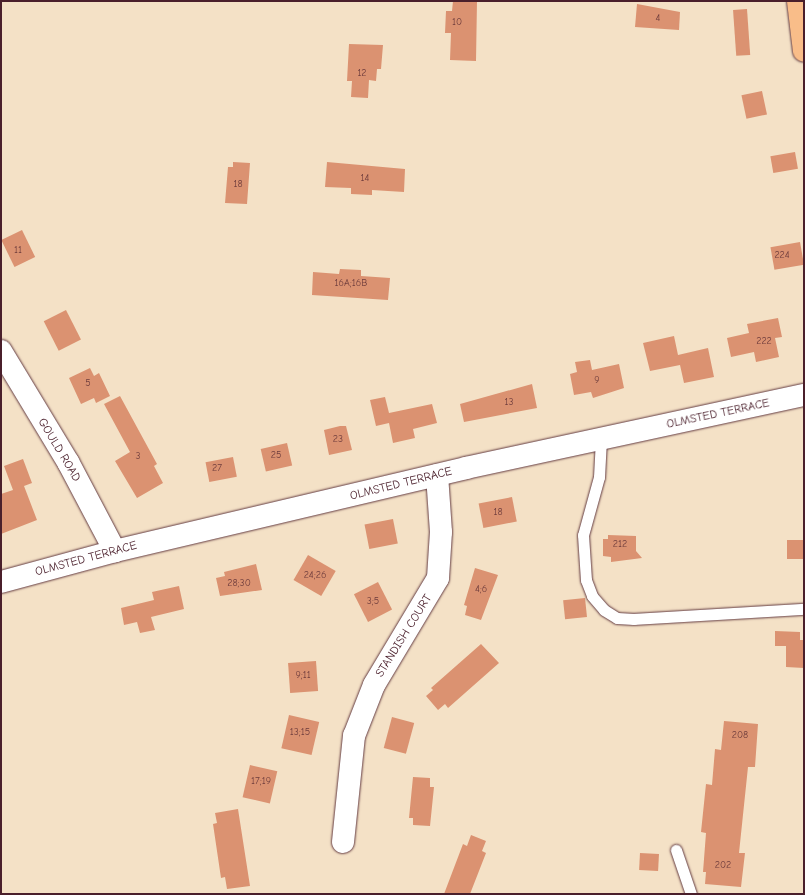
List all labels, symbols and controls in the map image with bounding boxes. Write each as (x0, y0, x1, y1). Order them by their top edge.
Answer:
house number: 4 (656, 13, 660, 25)
house number: 10 (452, 17, 462, 29)
house number: 12 (357, 68, 367, 80)
house number: 14 (361, 173, 369, 185)
house number: 18 (233, 179, 243, 191)
house number: 11 (14, 245, 22, 257)
house number: 224 (774, 250, 790, 262)
house number: 16A;16B (335, 278, 367, 290)
house number: 222 (756, 336, 772, 348)
house number: 9 (594, 375, 600, 387)
house number: 5 (85, 378, 91, 390)
street label: OLMSTED TERRACE (665, 396, 771, 432)
house number: 13 (504, 397, 514, 409)
street label: GOULD ROAD (34, 416, 84, 484)
house number: 23 (333, 434, 343, 446)
house number: 25 (271, 450, 281, 462)
house number: 3 (135, 451, 141, 463)
house number: 27 (212, 463, 222, 475)
street label: OLMSTED TERRACE (348, 464, 454, 504)
house number: 18 (493, 507, 503, 519)
street label: OLMSTED TERRACE (34, 538, 138, 580)
house number: 212 (613, 539, 627, 551)
house number: 24;26 (304, 570, 326, 582)
house number: 28;30 (227, 578, 251, 590)
house number: 4;6 (475, 584, 487, 596)
street label: STANDISH COURT (373, 592, 435, 680)
house number: 3;5 (367, 596, 379, 608)
house number: 9;11 (295, 670, 311, 682)
house number: 13;15 (290, 727, 310, 739)
house number: 208 (732, 730, 748, 742)
house number: 17;19 (251, 776, 271, 788)
house number: 202 (715, 860, 731, 872)

